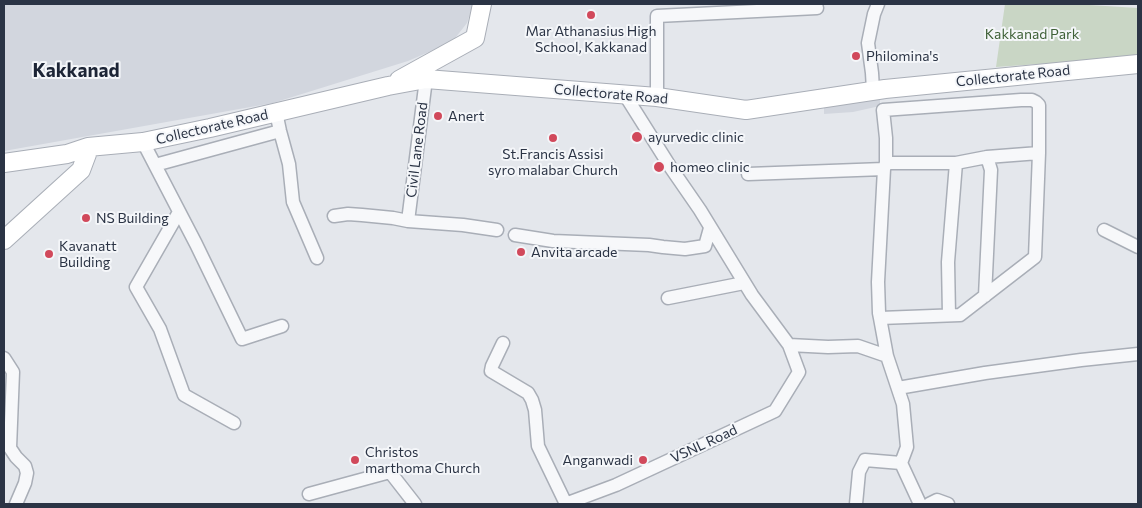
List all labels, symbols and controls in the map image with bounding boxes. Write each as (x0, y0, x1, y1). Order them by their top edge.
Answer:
marker: Mar Athanasius High School, Kakkanad (585, 9, 597, 21)
place label: Mar Athanasius High School, Kakkanad (526, 23, 656, 56)
park label: Kakkanad Park (985, 26, 1079, 42)
place label: Philomina's (866, 48, 939, 64)
marker: Philomina's (850, 50, 862, 62)
district label: Kakkanad (32, 60, 120, 82)
street label: Collectorate Road (955, 62, 1071, 90)
street label: Collectorate Road (553, 81, 669, 107)
street label: Civil Lane Road (403, 101, 431, 199)
street label: Collectorate Road (154, 106, 270, 148)
place label: Anert (448, 108, 484, 124)
marker: Anert (432, 110, 444, 122)
place label: ayurvedic clinic (648, 129, 744, 145)
marker: ayurvedic clinic (630, 130, 644, 144)
marker: St.Francis Assisi syro malabar Church (547, 132, 559, 144)
place label: St.Francis Assisi syro malabar Church (488, 146, 618, 178)
place label: homeo clinic (670, 159, 750, 175)
marker: homeo clinic (652, 160, 666, 174)
place label: NS Building (96, 210, 169, 226)
marker: NS Building (80, 212, 92, 224)
place label: Kavanatt Building (59, 238, 117, 270)
place label: Anvita arcade (531, 244, 617, 260)
marker: Anvita arcade (515, 246, 527, 258)
marker: Kavanatt Building (43, 248, 55, 260)
street label: VSNL Road (668, 421, 740, 467)
place label: Christos marthoma Church (365, 444, 480, 477)
place label: Anganwadi (563, 452, 633, 468)
marker: Christos marthoma Church (349, 454, 361, 466)
marker: Anganwadi (637, 454, 649, 466)

